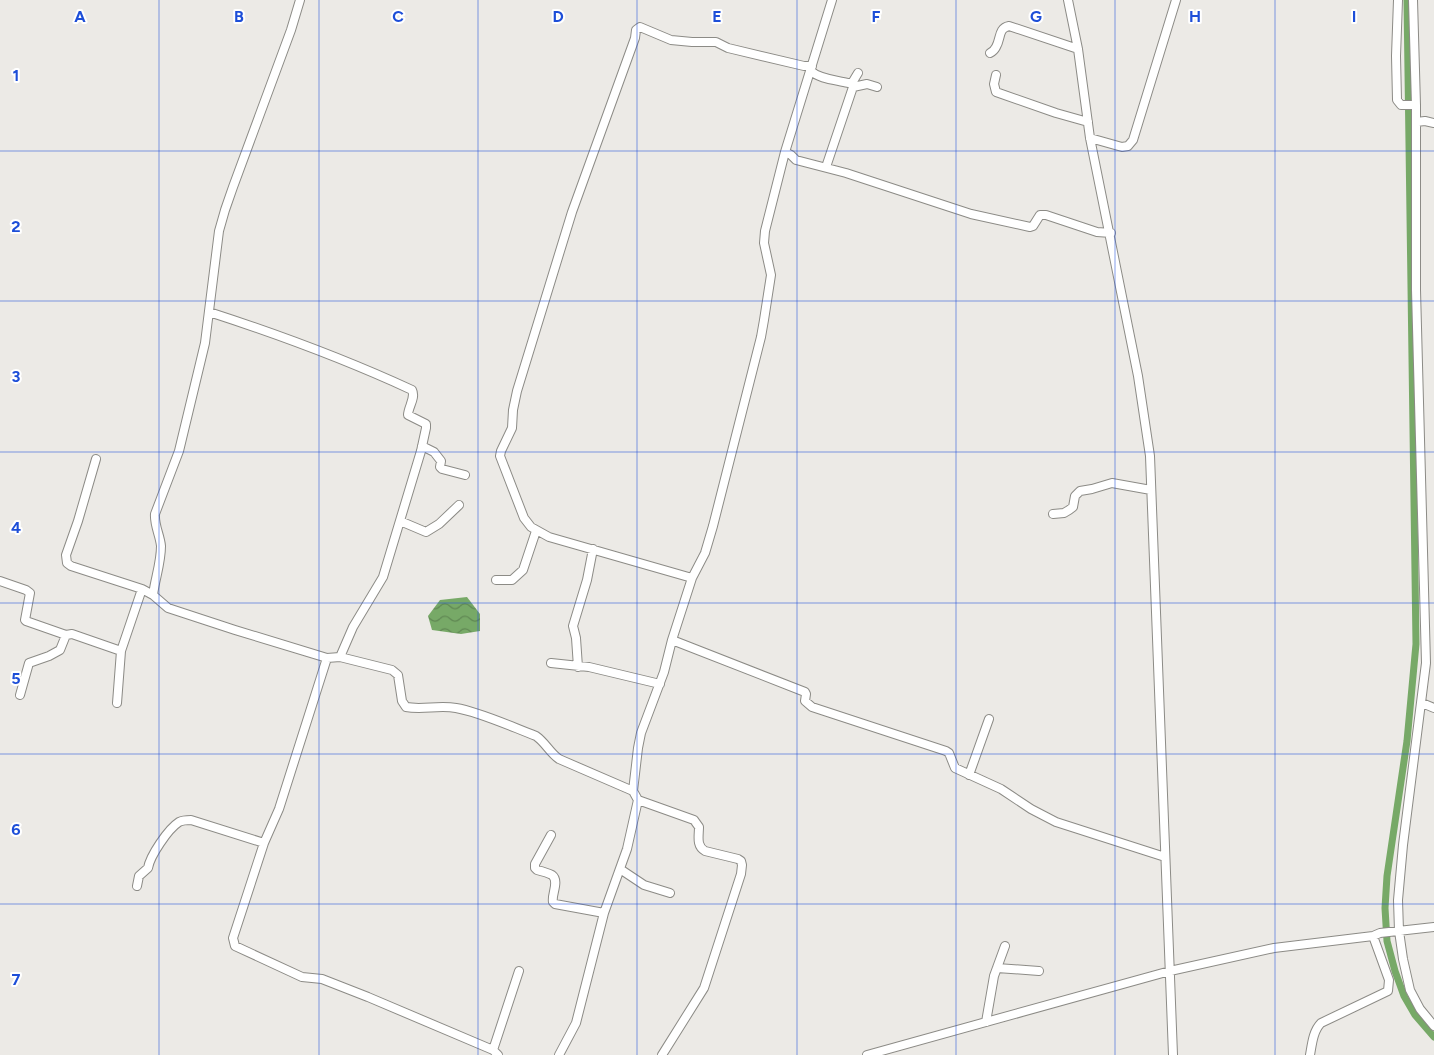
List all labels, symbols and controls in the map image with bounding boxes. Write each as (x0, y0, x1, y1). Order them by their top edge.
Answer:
text: A (74, 7, 86, 26)
text: B (234, 7, 244, 26)
text: C (392, 7, 404, 26)
text: D (552, 7, 564, 26)
text: E (712, 7, 722, 26)
text: F (872, 7, 881, 26)
text: G (1030, 7, 1042, 26)
text: H (1189, 7, 1201, 26)
text: I (1352, 7, 1356, 26)
text: 1 (13, 66, 19, 85)
text: 2 (11, 217, 21, 236)
text: 3 (12, 367, 21, 386)
text: 4 (11, 518, 21, 537)
text: 5 (11, 669, 21, 688)
text: 6 (11, 820, 21, 839)
text: 7 (12, 970, 21, 989)

